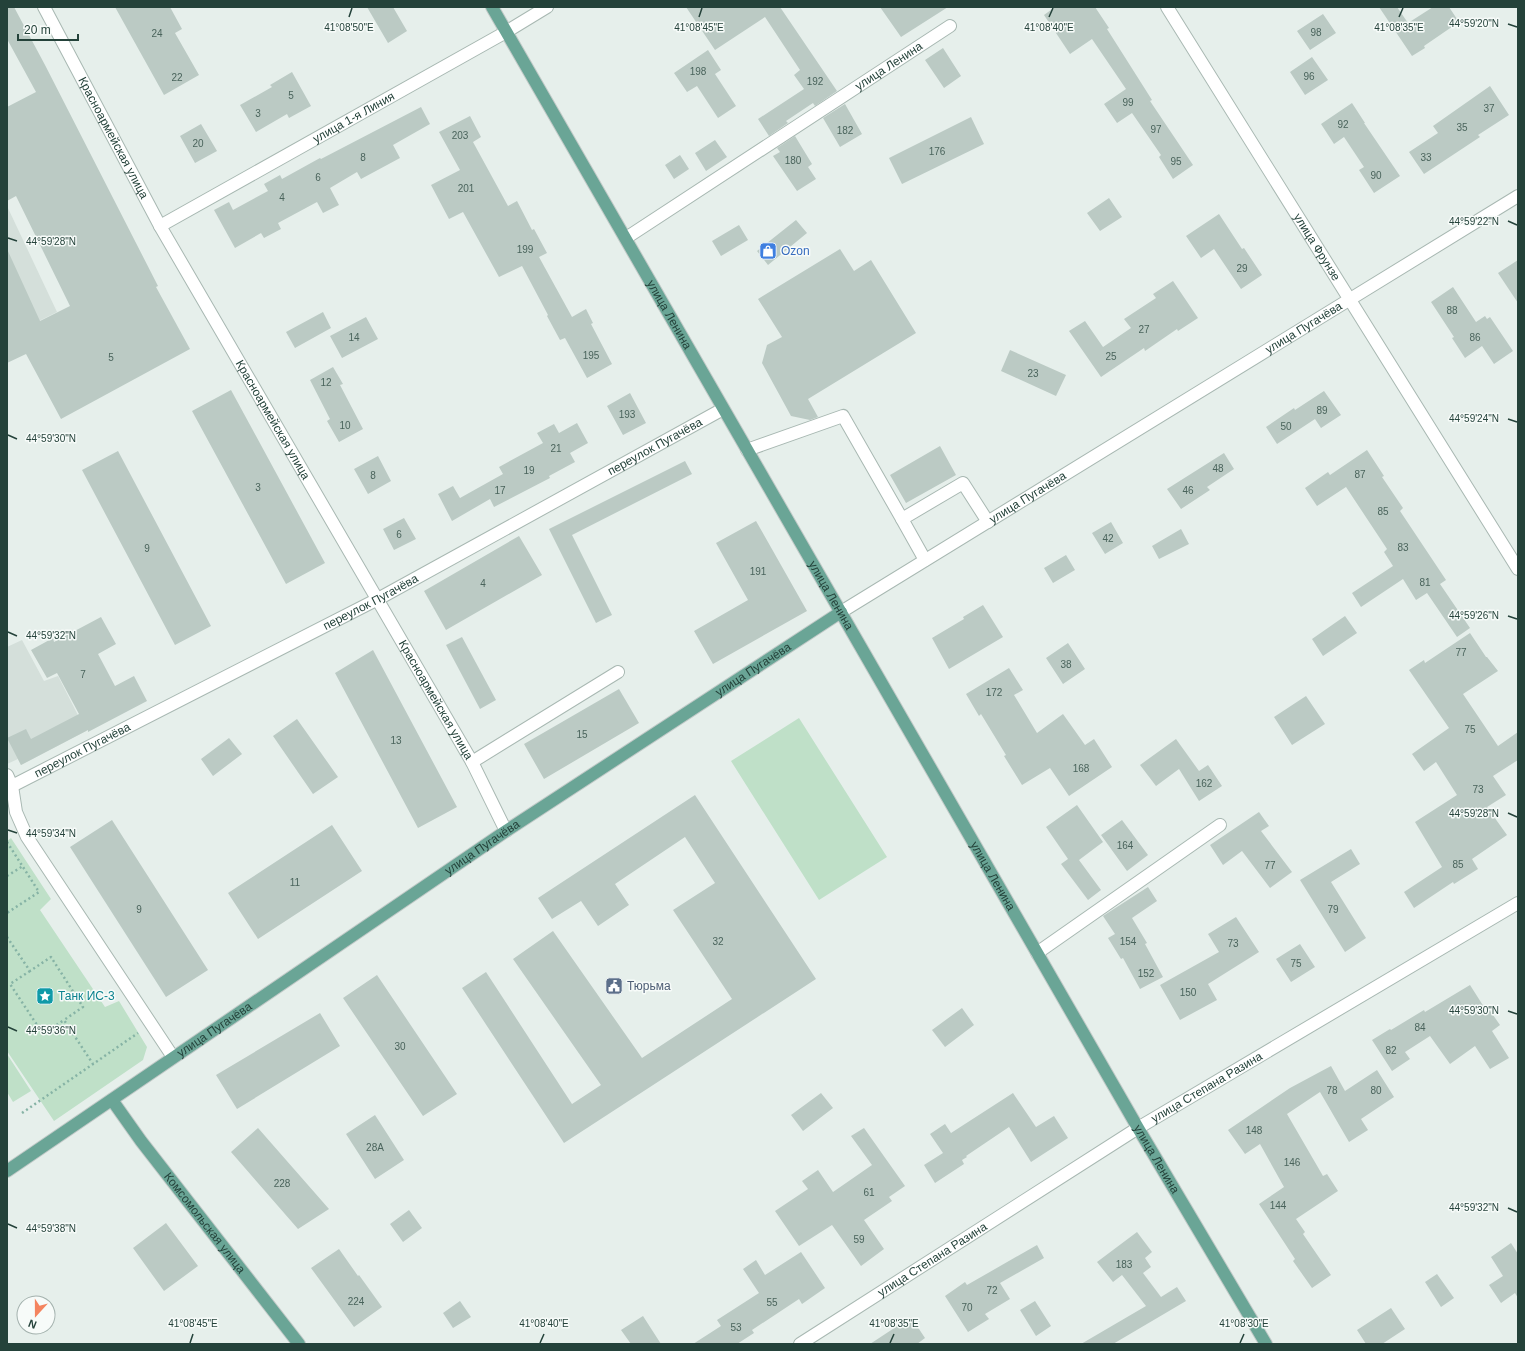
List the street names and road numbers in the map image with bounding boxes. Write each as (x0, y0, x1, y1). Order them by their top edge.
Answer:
street label: улица Ленина (852, 39, 925, 93)
street label: Красноармейская улица (75, 75, 151, 201)
street label: улица 1-я Линия (310, 89, 397, 146)
street label: улица Фрунзе (1291, 211, 1343, 284)
street label: улица Ленина (644, 277, 695, 352)
street label: улица Пугачёва (1263, 299, 1345, 357)
street label: Красноармейская улица (233, 358, 313, 482)
street label: переулок Пугачёва (605, 415, 705, 478)
street label: улица Пугачёва (987, 468, 1069, 526)
street label: улица Ленина (806, 558, 857, 633)
street label: переулок Пугачёва (321, 571, 421, 633)
street label: Красноармейская улица (396, 638, 476, 762)
street label: улица Пугачёва (713, 640, 794, 699)
street label: переулок Пугачёва (32, 720, 133, 780)
street label: улица Пугачёва (442, 817, 523, 878)
street label: улица Ленина (967, 839, 1018, 913)
street label: улица Пугачёва (174, 999, 255, 1060)
street label: улица Степана Разина (1149, 1049, 1265, 1126)
street label: улица Ленина (1131, 1122, 1182, 1196)
street label: Комсомольская улица (161, 1170, 248, 1276)
street label: улица Степана Разина (875, 1219, 990, 1299)

